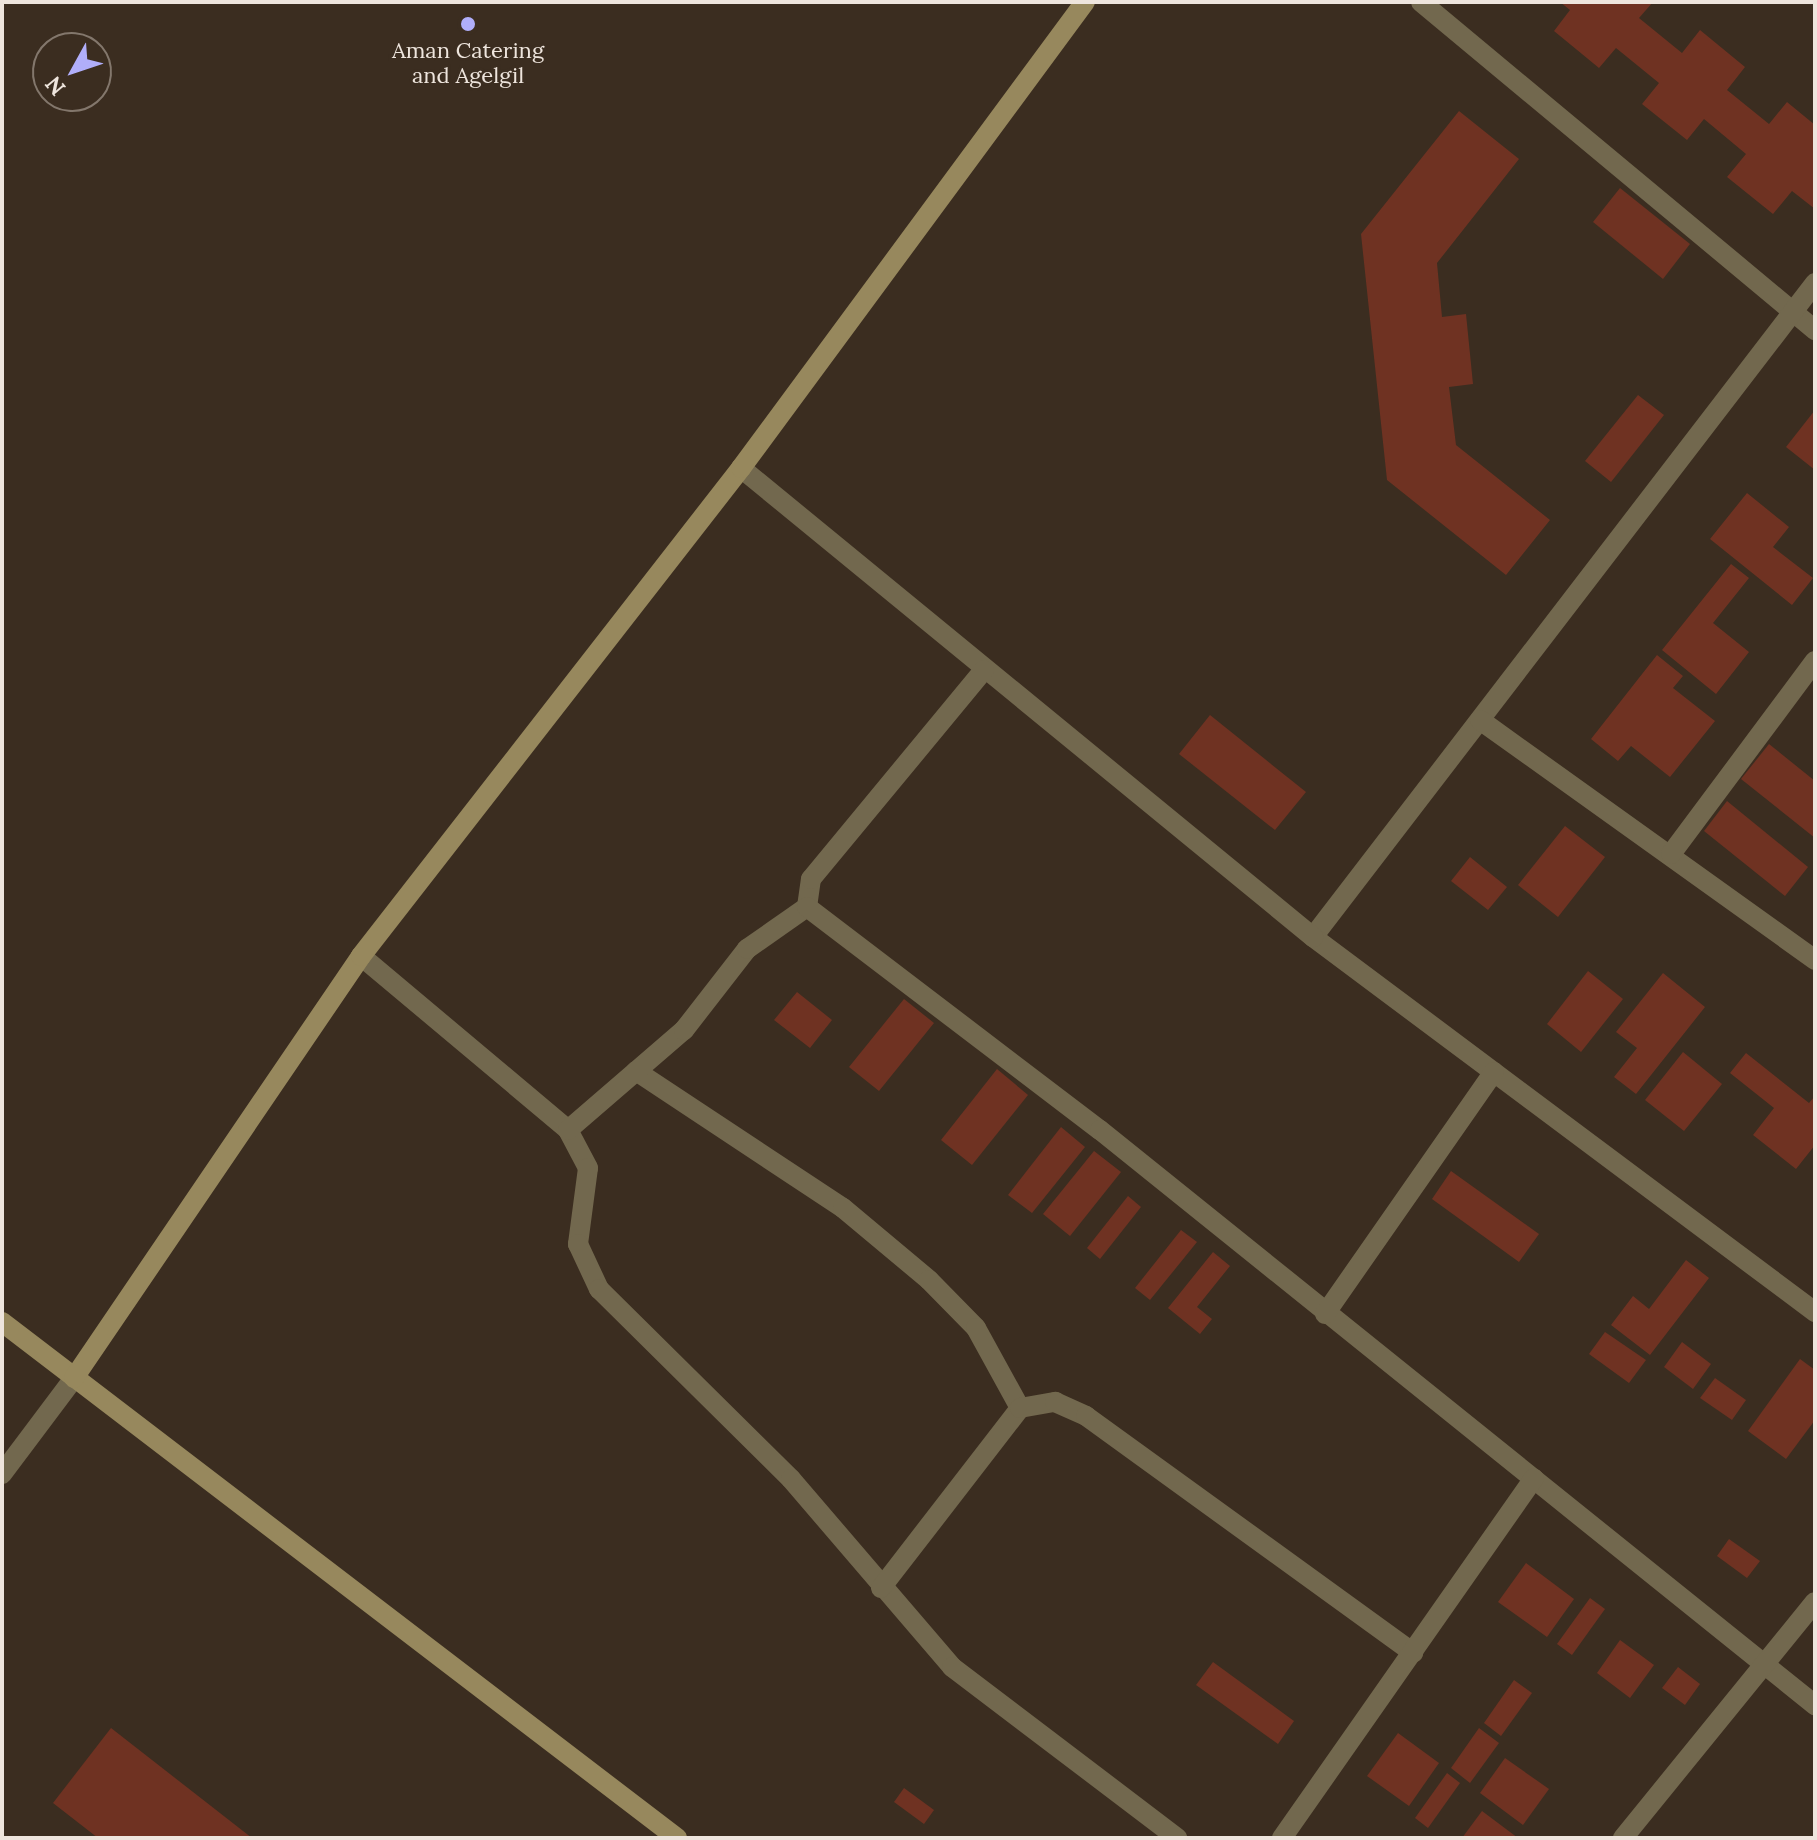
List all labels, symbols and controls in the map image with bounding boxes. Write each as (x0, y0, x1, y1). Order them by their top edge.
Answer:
marker: Aman Catering and Agelgil (459, 15, 477, 33)
north arrow (32, 32, 112, 112)
place label: Aman Catering and Agelgil (392, 37, 544, 88)
text: N (39, 71, 71, 102)

